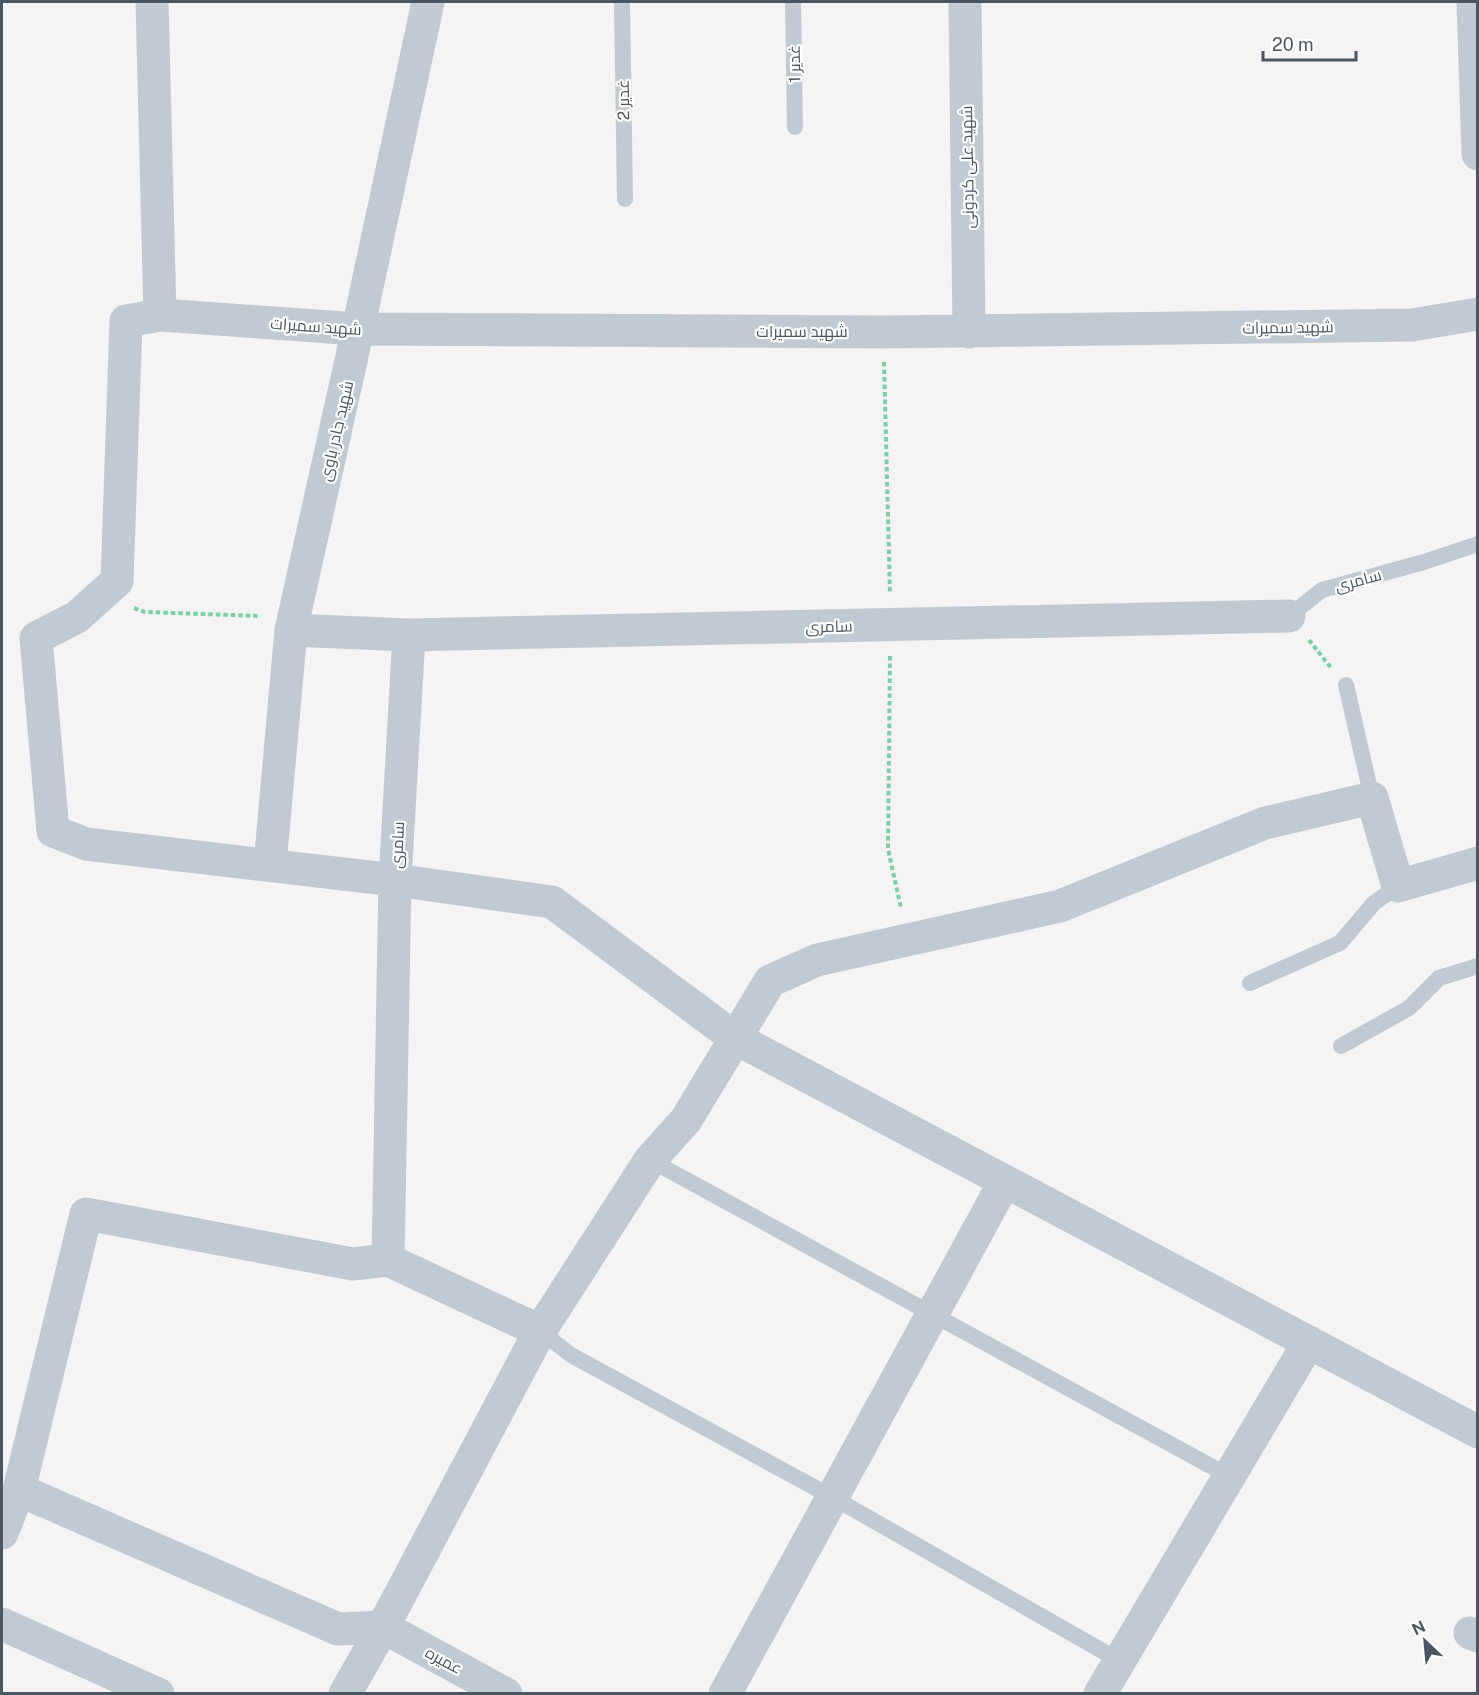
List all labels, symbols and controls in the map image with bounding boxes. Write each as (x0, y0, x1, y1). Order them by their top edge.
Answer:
scale bar (1263, 24, 1356, 62)
text: 20 m (1272, 34, 1314, 55)
street label: غدیر 1 (785, 45, 804, 83)
street label: غدیر 2 (614, 80, 633, 120)
street label: شهید علی کردونی (957, 105, 979, 229)
street label: شهید سمیرات (270, 314, 362, 340)
street label: شهید سمیرات (1242, 317, 1334, 339)
street label: شهید سمیرات (756, 322, 848, 342)
street label: شهید جادر باوی (316, 379, 358, 483)
street label: سامری (1333, 565, 1384, 597)
street label: سامری (805, 617, 853, 637)
street label: سامری (387, 821, 409, 869)
north arrow (1395, 1611, 1455, 1671)
text: N (1409, 1617, 1428, 1639)
street label: عمیره (422, 1643, 465, 1678)

